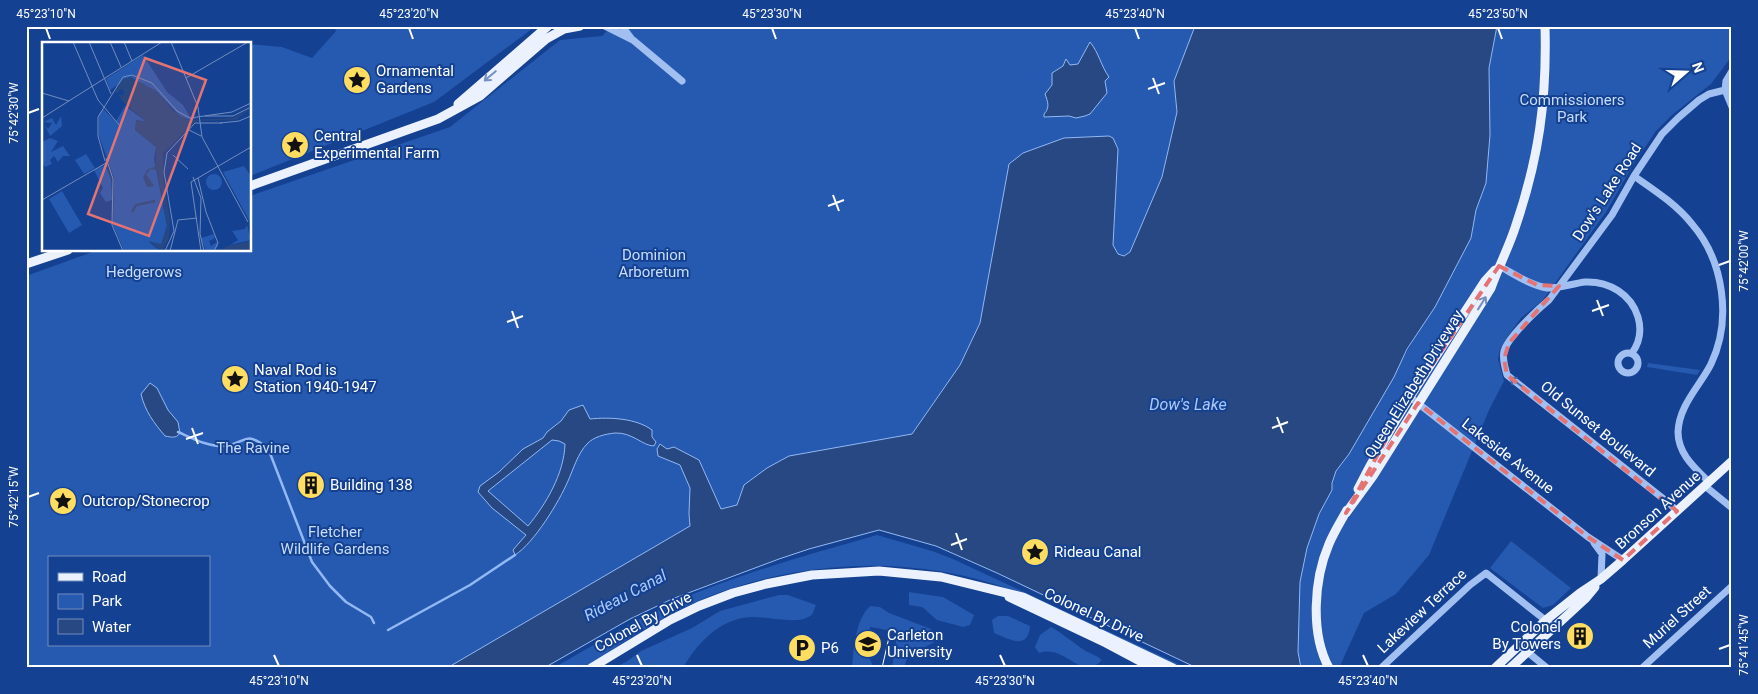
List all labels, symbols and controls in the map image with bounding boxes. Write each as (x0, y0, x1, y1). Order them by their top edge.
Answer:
text: 45°23'10"N (16, 7, 76, 21)
text: 45°23'20"N (379, 7, 439, 21)
text: 45°23'30"N (742, 7, 802, 21)
text: 45°23'40"N (1105, 7, 1165, 21)
text: 45°23'50"N (1468, 7, 1528, 21)
inset map (42, 42, 251, 251)
north arrow (1660, 48, 1710, 98)
text: N (1689, 60, 1707, 75)
place label: Ornamental Gardens (376, 62, 454, 97)
place icon: Ornamental Gardens (342, 65, 372, 95)
one-way arrow (484, 70, 497, 81)
text: 75°42'30"W (7, 82, 21, 144)
park label: Commissioners Park (1519, 91, 1625, 126)
place label: Central Experimental Farm (314, 127, 439, 162)
place icon: Central Experimental Farm (280, 130, 310, 160)
street label: Dow's Lake Road (1569, 140, 1645, 244)
text: 75°42'00"W (1737, 230, 1751, 292)
park label: Dominion Arboretum (618, 246, 690, 281)
park label: Hedgerows (106, 263, 182, 281)
one-way arrow (1476, 296, 1487, 310)
street label: Queen Elizabeth Driveway (1361, 307, 1467, 461)
place label: Naval Rod is Station 1940-1947 (254, 361, 377, 396)
place icon: Naval Rod is Station 1940-1947 (220, 364, 250, 394)
one-way arrow (1510, 376, 1523, 387)
street label: Old Sunset Boulevard (1537, 377, 1659, 481)
water label: Dow's Lake (1149, 395, 1227, 414)
street label: Lakeside Avenue (1458, 414, 1558, 498)
park label: The Ravine (216, 439, 290, 457)
text: 75°42'15"W (7, 466, 21, 528)
street label: Bronson Avenue (1612, 467, 1704, 553)
building icon: Building 138 (296, 470, 326, 500)
place label: Building 138 (330, 476, 413, 494)
place icon: Outcrop/Stonecrop (48, 486, 78, 516)
place label: Outcrop/Stonecrop (82, 492, 210, 510)
park label: Fletcher Wildlife Gardens (281, 523, 389, 558)
place icon: Rideau Canal (1020, 537, 1050, 567)
place label: Rideau Canal (1054, 543, 1141, 561)
legend (48, 556, 210, 646)
street label: Lakeview Terrace (1374, 565, 1470, 657)
water label: Rideau Canal (581, 566, 670, 625)
text: Road (92, 568, 126, 586)
street label: Muriel Street (1639, 582, 1715, 652)
street label: Colonel By Drive (1041, 584, 1147, 646)
street label: Colonel By Drive (591, 588, 695, 656)
text: Park (92, 592, 123, 610)
text: 75°41'45"W (1737, 614, 1751, 676)
text: Water (92, 618, 131, 636)
place label: Colonel By Towers (1492, 618, 1561, 653)
building icon: Colonel By Towers (1565, 621, 1595, 651)
place label: Carleton University (887, 626, 952, 661)
school or university icon: Carleton University (853, 629, 883, 659)
parking icon: P6 (787, 633, 817, 663)
place label: P6 (821, 639, 839, 657)
text: 45°23'10"N (249, 674, 309, 688)
text: 45°23'20"N (612, 674, 672, 688)
text: 45°23'30"N (975, 674, 1035, 688)
text: 45°23'40"N (1338, 674, 1398, 688)

